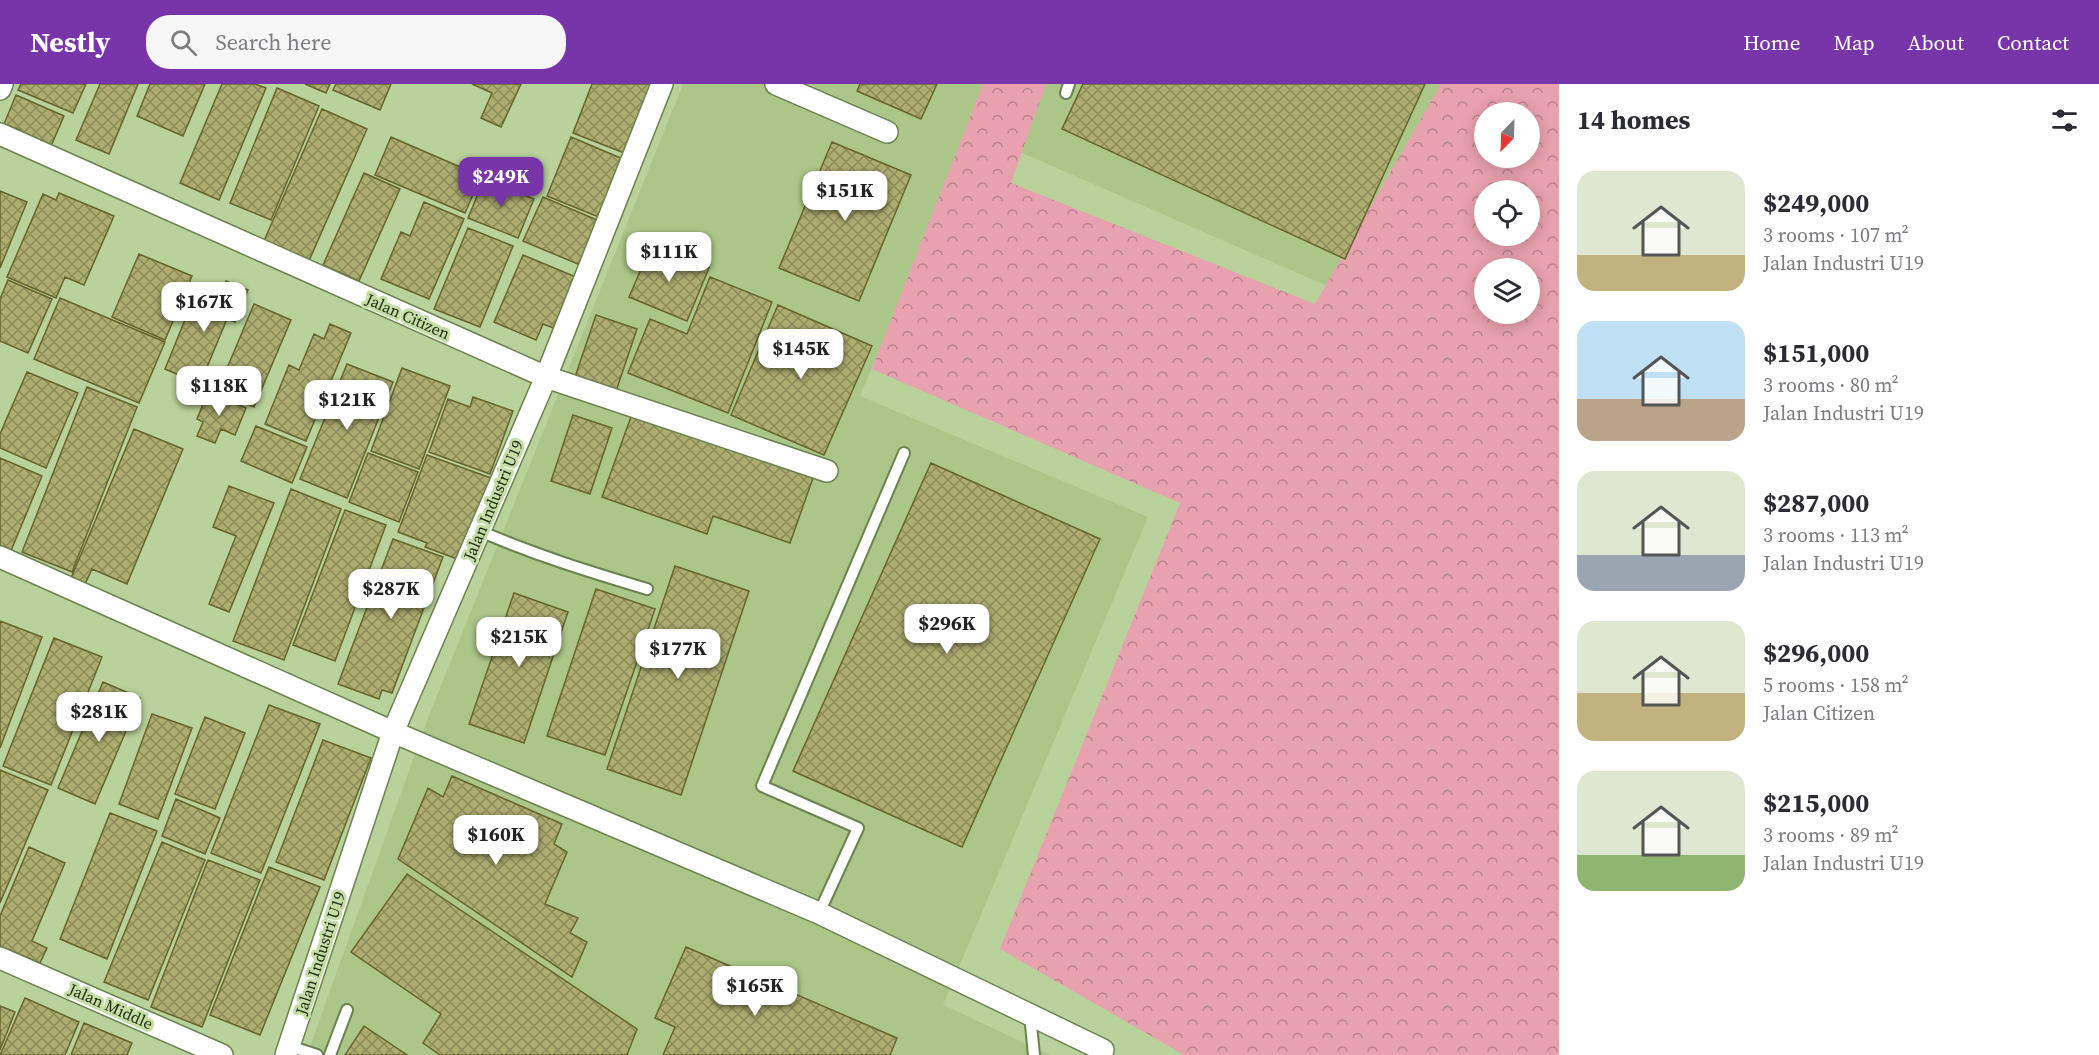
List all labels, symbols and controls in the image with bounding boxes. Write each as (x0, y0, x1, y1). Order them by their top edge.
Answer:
search box (146, 15, 566, 69)
text: Nestly (30, 23, 110, 61)
icon: search (167, 26, 200, 59)
text: Search here (215, 27, 331, 57)
text: Home (1743, 28, 1801, 57)
text: Map (1834, 28, 1875, 57)
text: About (1908, 28, 1964, 57)
text: Contact (1997, 28, 2069, 57)
north arrow (1474, 102, 1540, 168)
map controls (1474, 102, 1540, 324)
text: 14 homes (1577, 102, 1690, 138)
icon: filters (2048, 104, 2081, 137)
pin: $249K (459, 157, 543, 208)
text: $249K (472, 162, 530, 190)
pin: $151K (803, 171, 887, 222)
text: $151K (816, 176, 874, 204)
button: locate (1474, 180, 1540, 246)
text: $249,000 (1763, 185, 1869, 221)
icon: home (1625, 195, 1697, 267)
text: 3 rooms · 107 m² (1763, 221, 1909, 249)
pin: $111K (627, 232, 711, 283)
text: $111K (640, 237, 698, 265)
text: Jalan Industri U19 (1763, 249, 1924, 277)
button: layers (1474, 258, 1540, 324)
pin: $167K (162, 282, 246, 333)
text: $167K (175, 287, 233, 315)
street label: Jalan Citizen (362, 287, 454, 344)
pin: $145K (759, 329, 843, 380)
text: $145K (772, 334, 830, 362)
text: $151,000 (1763, 335, 1869, 371)
icon: home (1625, 345, 1697, 417)
pin: $118K (177, 366, 261, 417)
text: $118K (190, 371, 248, 399)
text: 3 rooms · 80 m² (1763, 371, 1899, 399)
pin: $121K (305, 380, 389, 431)
text: $121K (318, 385, 376, 413)
text: Jalan Industri U19 (1763, 399, 1924, 427)
street label: Jalan Industri U19 (457, 436, 528, 564)
text: $287,000 (1763, 485, 1869, 521)
icon: home (1625, 495, 1697, 567)
text: 3 rooms · 113 m² (1763, 521, 1909, 549)
text: Jalan Industri U19 (1763, 549, 1924, 577)
pin: $287K (349, 569, 433, 620)
text: $287K (362, 574, 420, 602)
pin: $296K (905, 604, 989, 655)
text: $296K (918, 609, 976, 637)
pin: $215K (477, 617, 561, 668)
text: $215K (490, 622, 548, 650)
pin: $177K (636, 629, 720, 680)
text: $177K (649, 634, 707, 662)
text: $296,000 (1763, 635, 1869, 671)
icon: home (1625, 645, 1697, 717)
text: 5 rooms · 158 m² (1763, 671, 1909, 699)
pin: $281K (57, 692, 141, 743)
text: $281K (70, 697, 128, 725)
text: Jalan Citizen (1763, 699, 1875, 727)
text: $215,000 (1763, 785, 1869, 821)
icon: home (1625, 795, 1697, 867)
pin: $160K (454, 815, 538, 866)
text: $160K (467, 820, 525, 848)
text: 3 rooms · 89 m² (1763, 821, 1899, 849)
text: Jalan Industri U19 (1763, 849, 1924, 877)
street label: Jalan Industri U19 (289, 888, 350, 1019)
pin: $165K (713, 966, 797, 1017)
text: $165K (726, 971, 784, 999)
street label: Jalan Middle (64, 977, 157, 1034)

